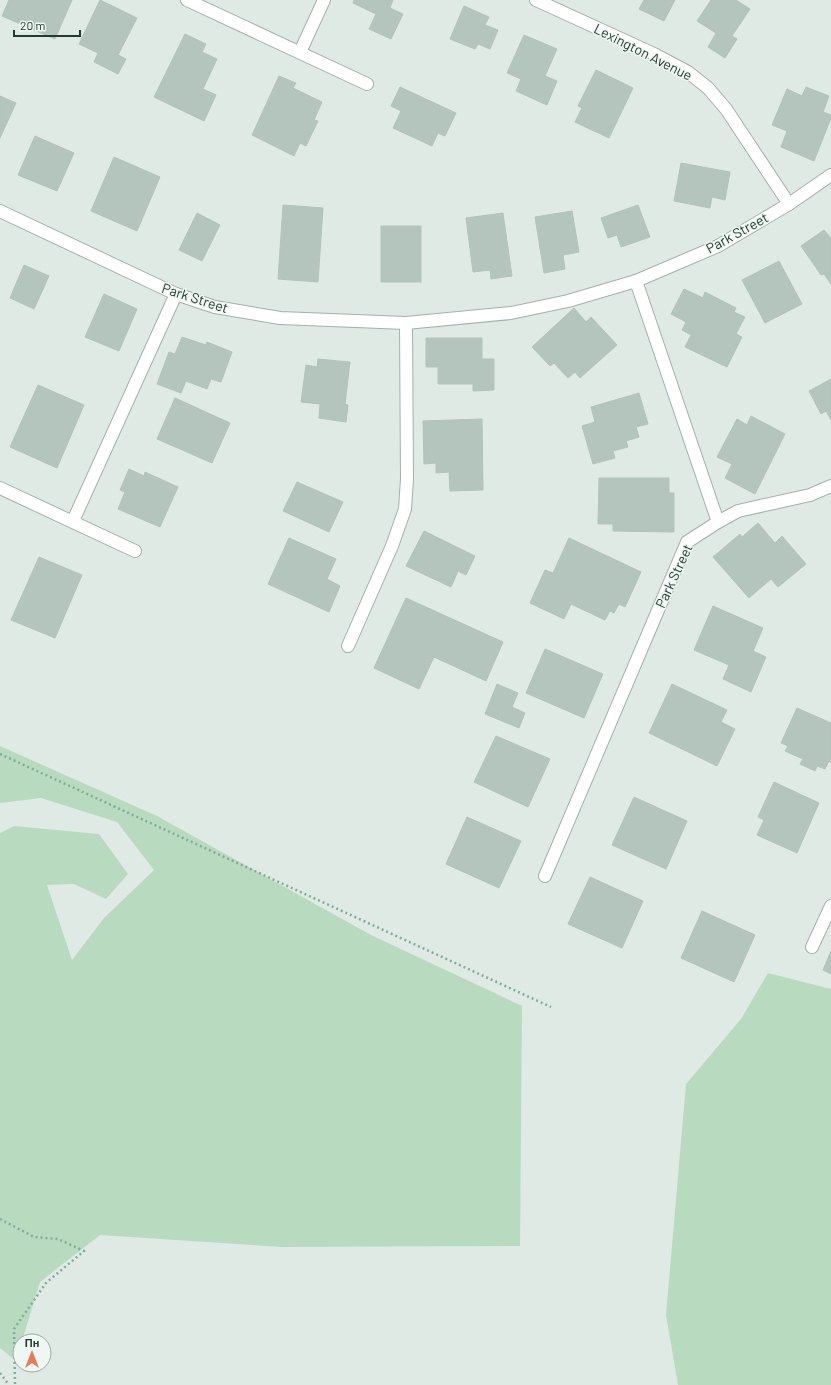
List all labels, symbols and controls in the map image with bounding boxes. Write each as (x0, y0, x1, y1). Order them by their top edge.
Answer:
scale bar (14, 12, 80, 38)
text: 20 m (20, 18, 46, 32)
street label: Lexington Avenue (591, 19, 695, 84)
street label: Park Street (703, 209, 771, 257)
street label: Park Street (160, 279, 230, 316)
street label: Park Street (651, 541, 696, 610)
north arrow (12, 1333, 52, 1373)
text: Пн (25, 1336, 39, 1349)

